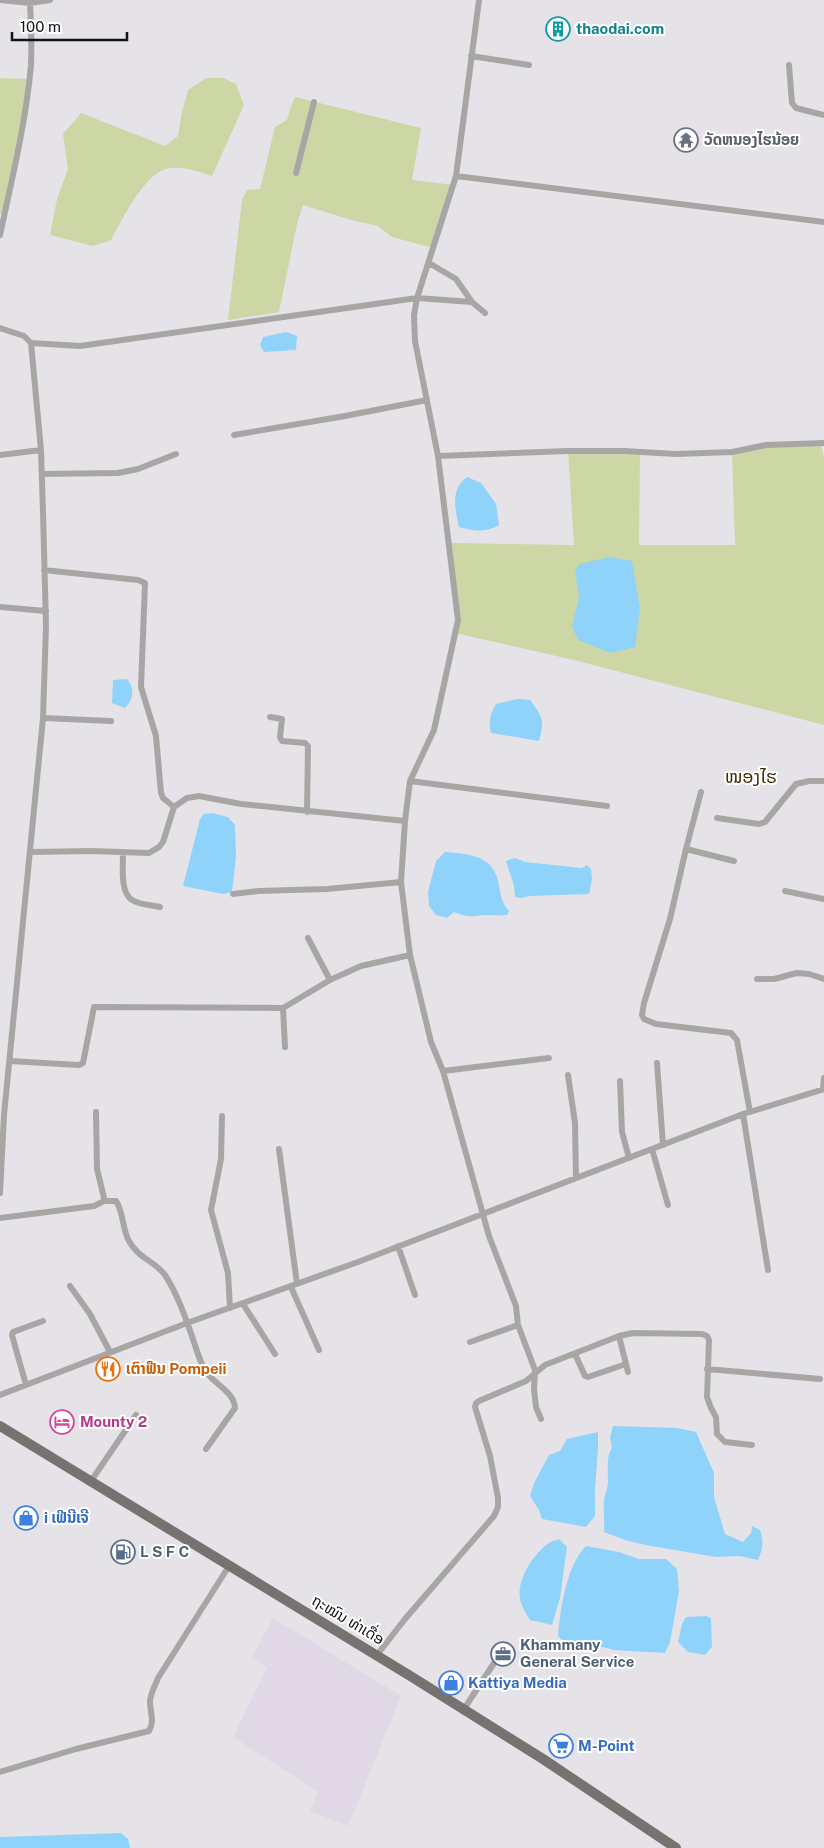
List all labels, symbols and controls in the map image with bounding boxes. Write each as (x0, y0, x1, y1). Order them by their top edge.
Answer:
scale bar (12, 10, 128, 42)
building icon: thaodai.com (545, 16, 571, 42)
text: 100 m (20, 18, 61, 35)
place label: thaodai.com (576, 20, 664, 37)
temple icon: ວັດຫນອງໄຮນ້ອຍ (673, 127, 699, 153)
place label: ວັດຫນອງໄຮນ້ອຍ (704, 131, 799, 148)
district label: ໜອງໄຮ (725, 766, 777, 787)
restaurant icon: ເຕົາຟືນ Pompeii (95, 1356, 121, 1382)
place label: ເຕົາຟືນ Pompeii (126, 1360, 227, 1377)
hotel icon: Mounty 2 (49, 1409, 75, 1435)
place label: Mounty 2 (80, 1413, 147, 1430)
shop icon: i ເຟີນີເຈີ (13, 1505, 39, 1531)
place label: i ເຟີນີເຈີ (44, 1508, 89, 1526)
fuel station icon: L S F C (110, 1539, 136, 1565)
place label: L S F C (140, 1543, 189, 1560)
street label: ຖະໝົນ ທ່າເດື່ອ (309, 1589, 389, 1648)
place label: Khammany General Service (520, 1636, 634, 1670)
office icon: Khammany General Service (490, 1641, 516, 1667)
shop icon: Kattiya Media (438, 1670, 464, 1696)
place label: Kattiya Media (468, 1674, 567, 1691)
supermarket icon: M-Point (548, 1733, 574, 1759)
place label: M-Point (578, 1737, 635, 1754)

